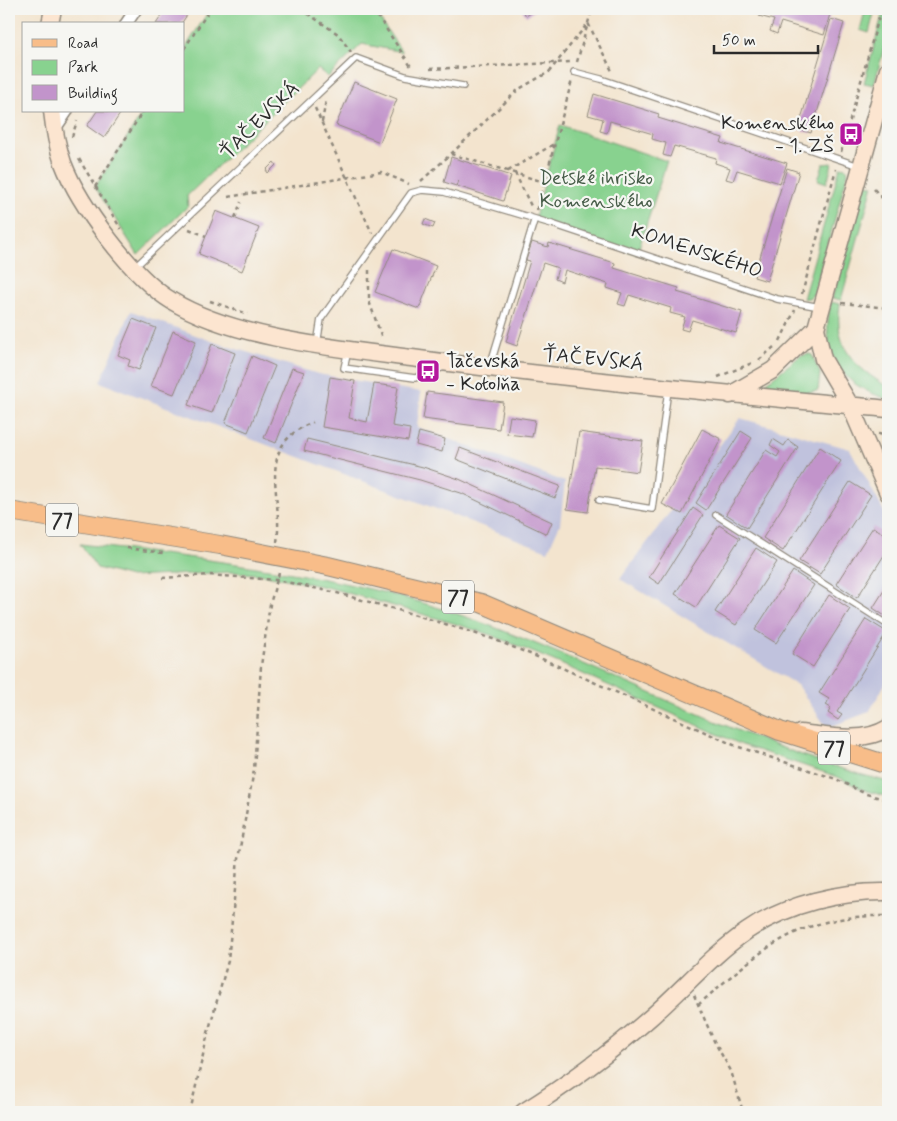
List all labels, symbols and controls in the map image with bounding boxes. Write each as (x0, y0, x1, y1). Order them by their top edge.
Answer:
legend (22, 22, 185, 112)
scale bar (714, 22, 818, 54)
text: 50 m (722, 31, 756, 51)
text: Road (68, 34, 98, 54)
text: Park (68, 58, 98, 78)
street label: ŤAČEVSKÁ (214, 76, 306, 166)
text: Building (68, 84, 118, 105)
place label: Komenského - 1. ZŠ (721, 110, 834, 160)
bus stop icon: Komenského - 1. ZŠ (838, 121, 864, 147)
park label: Detské ihrisko Komenského (539, 165, 653, 215)
street label: KOMENSKÉHO (627, 217, 766, 285)
street label: ŤAČEVSKÁ (541, 341, 645, 378)
place label: Tačevská - Kotolňa (446, 348, 521, 398)
bus stop icon: Tačevská - Kotolňa (415, 358, 441, 384)
road number: 77 (46, 504, 78, 536)
road number: 77 (442, 580, 474, 614)
road number: 77 (818, 731, 850, 764)

